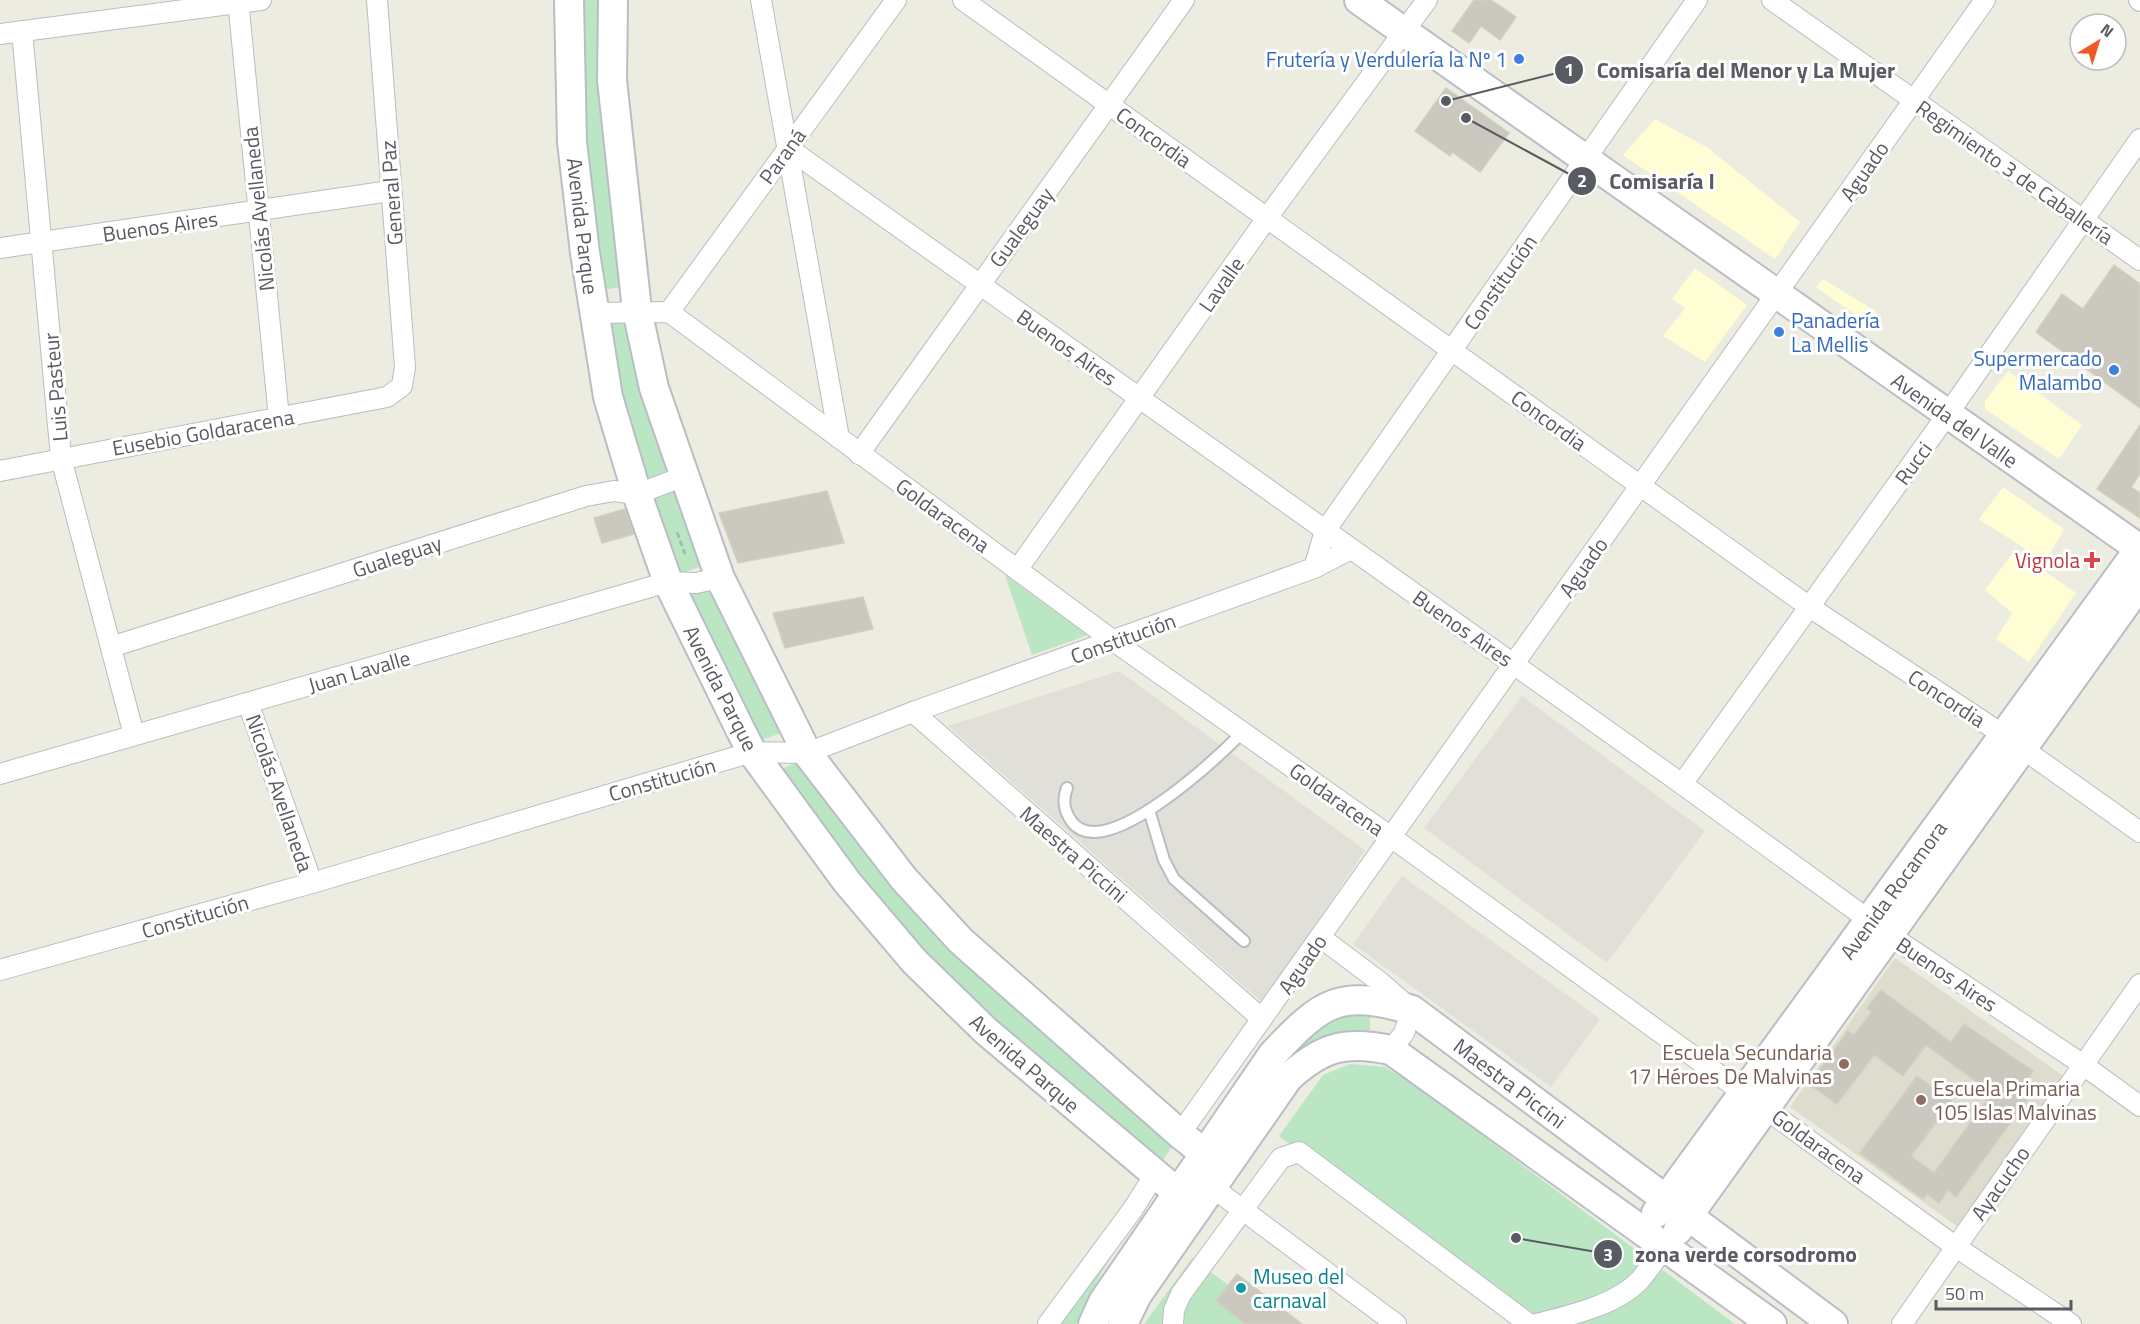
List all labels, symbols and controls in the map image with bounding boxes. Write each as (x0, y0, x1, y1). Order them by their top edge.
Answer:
north arrow (2068, 12, 2128, 72)
text: N (2095, 17, 2119, 43)
place label: Frutería y Verdulería la Nº 1 (1266, 43, 1507, 75)
callout: Comisaría del Menor y La Mujer (1554, 50, 1907, 90)
marker: Frutería y Verdulería la Nº 1 (1512, 52, 1526, 66)
text: Comisaría del Menor y La Mujer (1597, 53, 1895, 87)
text: 1 (1564, 56, 1574, 83)
street label: Regimiento 3 de Caballería (1910, 92, 2121, 253)
street label: Concordia (1109, 99, 1199, 176)
street label: Paraná (751, 121, 814, 191)
street label: Nicolás Avellaneda (233, 125, 283, 293)
street label: Aguado (1832, 134, 1896, 208)
street label: General Paz (371, 139, 411, 247)
street label: Avenida Parque (559, 156, 607, 296)
callout: Comisaría I (1567, 161, 1726, 201)
text: Comisaría I (1609, 164, 1715, 198)
text: 2 (1577, 167, 1587, 194)
street label: Gualeguay (981, 180, 1061, 274)
street label: Buenos Aires (100, 202, 220, 250)
street label: Constitución (1455, 228, 1545, 336)
street label: Lavalle (1190, 250, 1252, 318)
street label: Buenos Aires (1010, 301, 1124, 393)
place label: Panadería La Mellis (1791, 304, 1880, 360)
marker: Panadería La Mellis (1772, 325, 1786, 339)
street label: Luis Pasteur (34, 331, 76, 443)
place label: Supermercado Malambo (1973, 342, 2102, 398)
marker: Supermercado Malambo (2107, 363, 2121, 377)
street label: Avenida del Valle (1885, 364, 2025, 476)
street label: Concordia (1504, 382, 1594, 459)
street label: Eusebio Goldaracena (110, 400, 297, 464)
street label: Rucci (1886, 435, 1940, 491)
street label: Goldaracena (889, 470, 997, 560)
street label: Gualeguay (348, 526, 446, 586)
street label: Aguado (1551, 530, 1615, 604)
place label: Vignola (2015, 544, 2080, 576)
marker: Vignola (2085, 553, 2099, 567)
street label: Buenos Aires (1406, 582, 1520, 674)
street label: Constitución (1066, 604, 1180, 672)
street label: Avenida Parque (676, 620, 766, 756)
street label: Juan Lavalle (304, 641, 414, 701)
street label: Concordia (1902, 661, 1993, 735)
street label: Nicolás Avellaneda (238, 710, 322, 877)
street label: Constitución (605, 748, 719, 810)
street label: Goldaracena (1283, 754, 1392, 844)
street label: Maestra Piccini (1013, 798, 1135, 910)
street label: Avenida Rocamora (1832, 814, 1955, 966)
street label: Constitución (138, 885, 252, 947)
street label: Aguado (1270, 927, 1334, 1001)
street label: Buenos Aires (1890, 928, 2004, 1020)
street label: Avenida Parque (963, 1006, 1087, 1120)
street label: Maestra Piccini (1447, 1030, 1573, 1136)
place label: Escuela Secundaria 17 Héroes De Malvinas (1628, 1036, 1832, 1092)
marker: Escuela Secundaria 17 Héroes De Malvinas (1837, 1057, 1851, 1071)
place label: Escuela Primaria 105 Islas Malvinas (1933, 1072, 2097, 1128)
marker: Escuela Primaria 105 Islas Malvinas (1914, 1093, 1928, 1107)
street label: Goldaracena (1765, 1101, 1873, 1191)
street label: Ayacucho (1963, 1139, 2037, 1227)
callout: zona verde corsodromo (1593, 1234, 1869, 1274)
text: zona verde corsodromo (1635, 1237, 1857, 1271)
text: 3 (1603, 1241, 1613, 1268)
place label: Museo del carnaval (1253, 1260, 1344, 1316)
scale bar (1936, 1273, 2071, 1311)
text: 50 m (1945, 1280, 1984, 1307)
marker: Museo del carnaval (1234, 1281, 1248, 1295)

